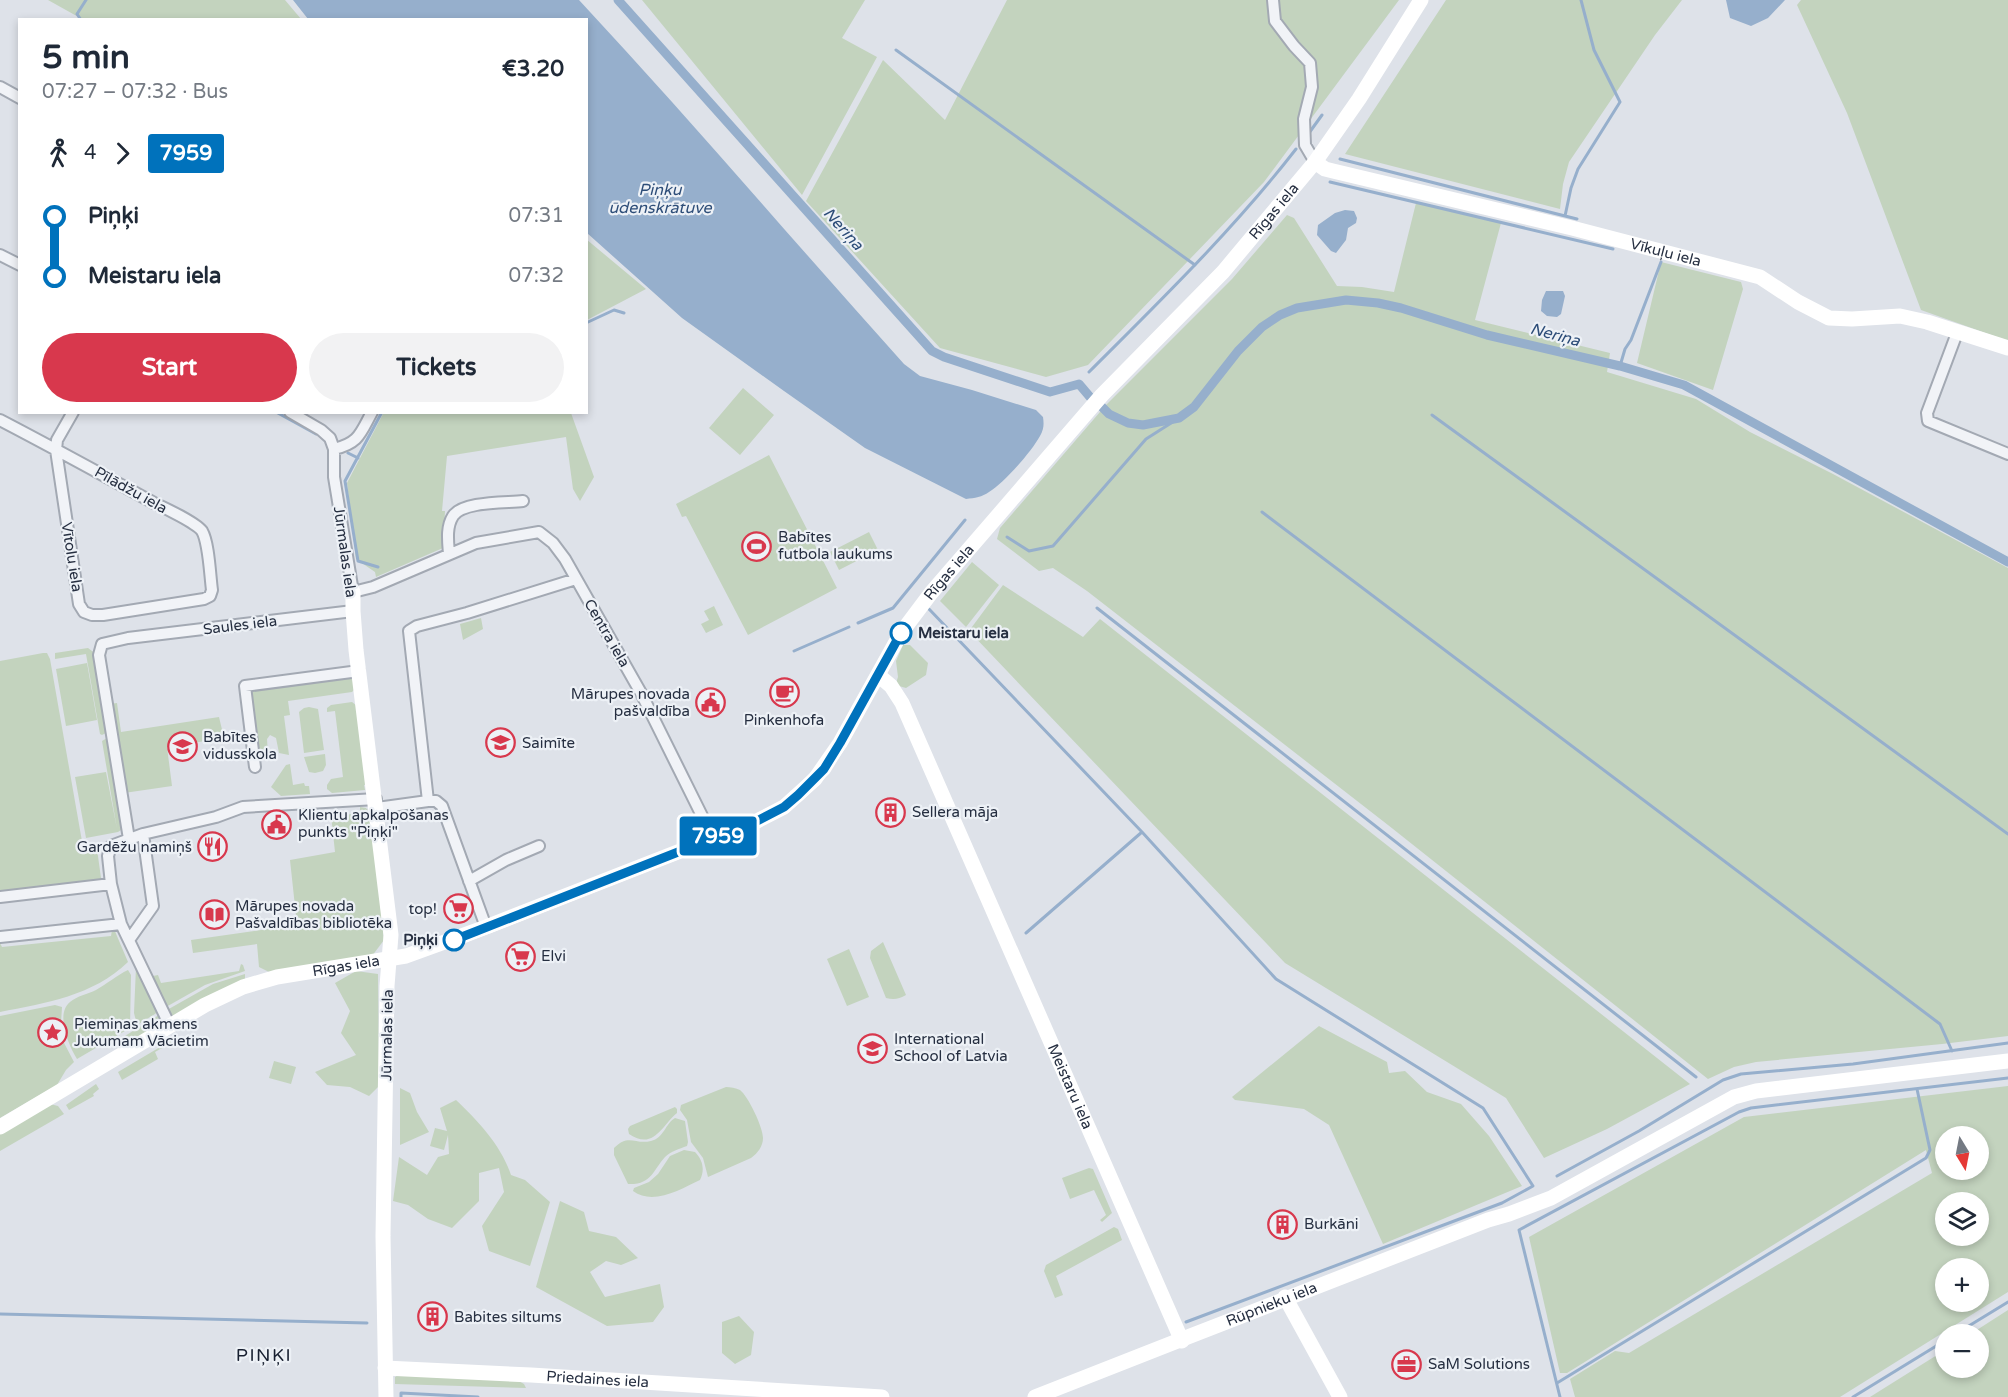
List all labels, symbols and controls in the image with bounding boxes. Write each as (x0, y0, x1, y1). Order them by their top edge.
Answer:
text: 5 min (42, 38, 130, 77)
text: €3.20 (502, 56, 564, 82)
text: 07:27 – 07:32 · Bus (42, 80, 228, 104)
icon: walk (42, 137, 75, 170)
icon: forward (106, 137, 139, 170)
text: 4 (84, 141, 97, 165)
text: 7959 (160, 141, 212, 166)
street label: Rīgas iela (1245, 179, 1303, 243)
water label: Piņķu ūdenskrātuve (608, 180, 713, 218)
text: Piņķi (88, 203, 139, 229)
text: 07:31 (509, 204, 564, 228)
water label: Neriņa (819, 204, 868, 255)
street label: Vīkuļu iela (1628, 235, 1703, 270)
text: Meistaru iela (88, 263, 221, 289)
text: 07:32 (509, 264, 564, 288)
water label: Neriņa (1528, 319, 1583, 351)
button: Start (42, 333, 297, 402)
button: Tickets (309, 333, 564, 402)
street label: Pīlādžu iela (92, 463, 170, 517)
street label: Jūrmalas iela (330, 505, 360, 599)
street label: Vītolu iela (58, 521, 86, 593)
place label: Babītes futbola laukums (778, 528, 893, 563)
sports icon: Babītes futbola laukums (741, 530, 773, 562)
street label: Rīgas iela (920, 541, 978, 604)
street label: Centra iela (580, 596, 634, 670)
street label: Saules iela (202, 612, 278, 638)
marker: Meistaru iela (890, 622, 912, 644)
place label: Meistaru iela (918, 624, 1009, 642)
cafe icon: Pinkenhofa (768, 677, 800, 709)
place label: Mārupes novada pašvaldība (571, 685, 690, 720)
public building icon: Mārupes novada pašvaldība (695, 687, 727, 719)
place label: Pinkenhofa (744, 711, 824, 729)
school or university icon: Saimīte (485, 727, 517, 759)
place label: Babītes vidusskola (203, 728, 277, 763)
school or university icon: Babītes vidusskola (166, 730, 198, 762)
place label: Saimīte (522, 734, 575, 752)
building icon: Sellera māja (875, 796, 907, 828)
place label: Sellera māja (912, 803, 998, 821)
place label: Klientu apkalpošanas punkts "Piņķi" (298, 806, 449, 841)
public building icon: Klientu apkalpošanas punkts "Piņķi" (261, 808, 293, 840)
line badge: 7959 (676, 816, 760, 856)
text: 7959 (692, 824, 744, 849)
restaurant icon: Gardēžu namiņš (197, 831, 229, 863)
place label: Gardēžu namiņš (77, 838, 192, 856)
supermarket icon: top! (442, 893, 474, 925)
place label: Mārupes novada Pašvaldības bibliotēka (235, 897, 392, 932)
library icon: Mārupes novada Pašvaldības bibliotēka (198, 899, 230, 931)
place label: top! (409, 900, 437, 918)
marker: Piņķi (443, 929, 465, 951)
place label: Piņķi (403, 931, 438, 950)
supermarket icon: Elvi (504, 940, 536, 972)
place label: Elvi (541, 947, 566, 965)
street label: Rīgas iela (311, 951, 381, 980)
street label: Jūrmalas iela (377, 989, 397, 1081)
place label: Piemiņas akmens Jukumam Vācietim (74, 1015, 209, 1050)
place icon: Piemiņas akmens Jukumam Vācietim (37, 1017, 69, 1049)
place label: International School of Latvia (894, 1030, 1008, 1065)
school or university icon: International School of Latvia (857, 1032, 889, 1064)
street label: Meistaru iela (1044, 1041, 1097, 1132)
north arrow (1935, 1126, 1989, 1180)
map controls (1935, 1126, 1989, 1378)
button: layers (1935, 1192, 1989, 1246)
building icon: Burkāni (1267, 1208, 1299, 1240)
place label: Burkāni (1304, 1215, 1359, 1233)
button: + (1935, 1258, 1989, 1312)
street label: Rūpnieku iela (1223, 1278, 1319, 1330)
building icon: Babites siltums (417, 1301, 449, 1333)
place label: Babites siltums (454, 1308, 562, 1326)
button: − (1935, 1324, 1989, 1378)
district label: PIŅĶI (236, 1344, 292, 1366)
office icon: SaM Solutions (1391, 1348, 1423, 1380)
place label: SaM Solutions (1428, 1355, 1530, 1373)
street label: Priedaines iela (546, 1367, 650, 1391)

